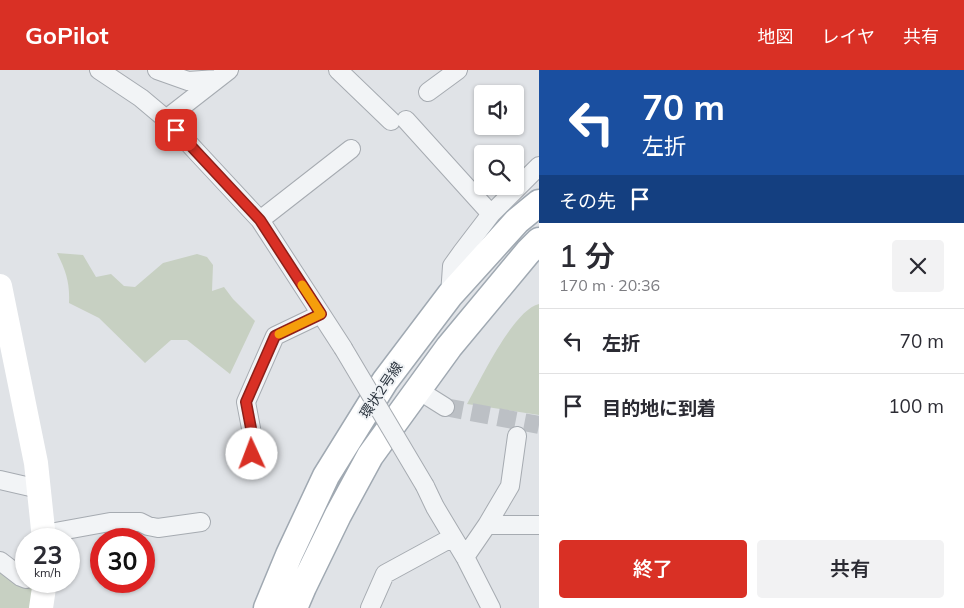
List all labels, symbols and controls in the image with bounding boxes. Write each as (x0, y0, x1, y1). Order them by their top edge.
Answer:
text: GoPilot (25, 20, 109, 50)
text: 地図 (758, 25, 794, 48)
text: レイヤ (822, 25, 875, 48)
text: 共有 (903, 25, 939, 48)
map controls (474, 85, 524, 195)
button: sound (474, 85, 524, 135)
text: 70 m (642, 85, 725, 129)
icon: left (559, 90, 624, 155)
pin (155, 109, 197, 151)
icon: arrive (162, 116, 190, 144)
text: 左折 (642, 132, 686, 160)
button: search (474, 145, 524, 195)
icon: arrive (626, 185, 654, 213)
text: その先 (559, 189, 616, 213)
text: 1 分 (559, 237, 615, 275)
button: close (892, 240, 944, 292)
text: 170 m · 20:36 (559, 275, 660, 295)
icon: left (559, 327, 587, 355)
text: 70 m (900, 329, 944, 353)
text: 左折 (602, 331, 640, 355)
street label: 環状2号線 (356, 358, 406, 422)
icon: arrive (559, 392, 587, 420)
text: 100 m (888, 394, 944, 418)
text: 目的地に到着 (602, 396, 716, 420)
position arrow (225, 427, 277, 479)
speed limit sign: 30 (90, 528, 155, 593)
text: 23 (32, 539, 63, 570)
button: 終了 (559, 540, 747, 598)
button: 共有 (757, 540, 944, 598)
text: km/h (34, 565, 61, 580)

